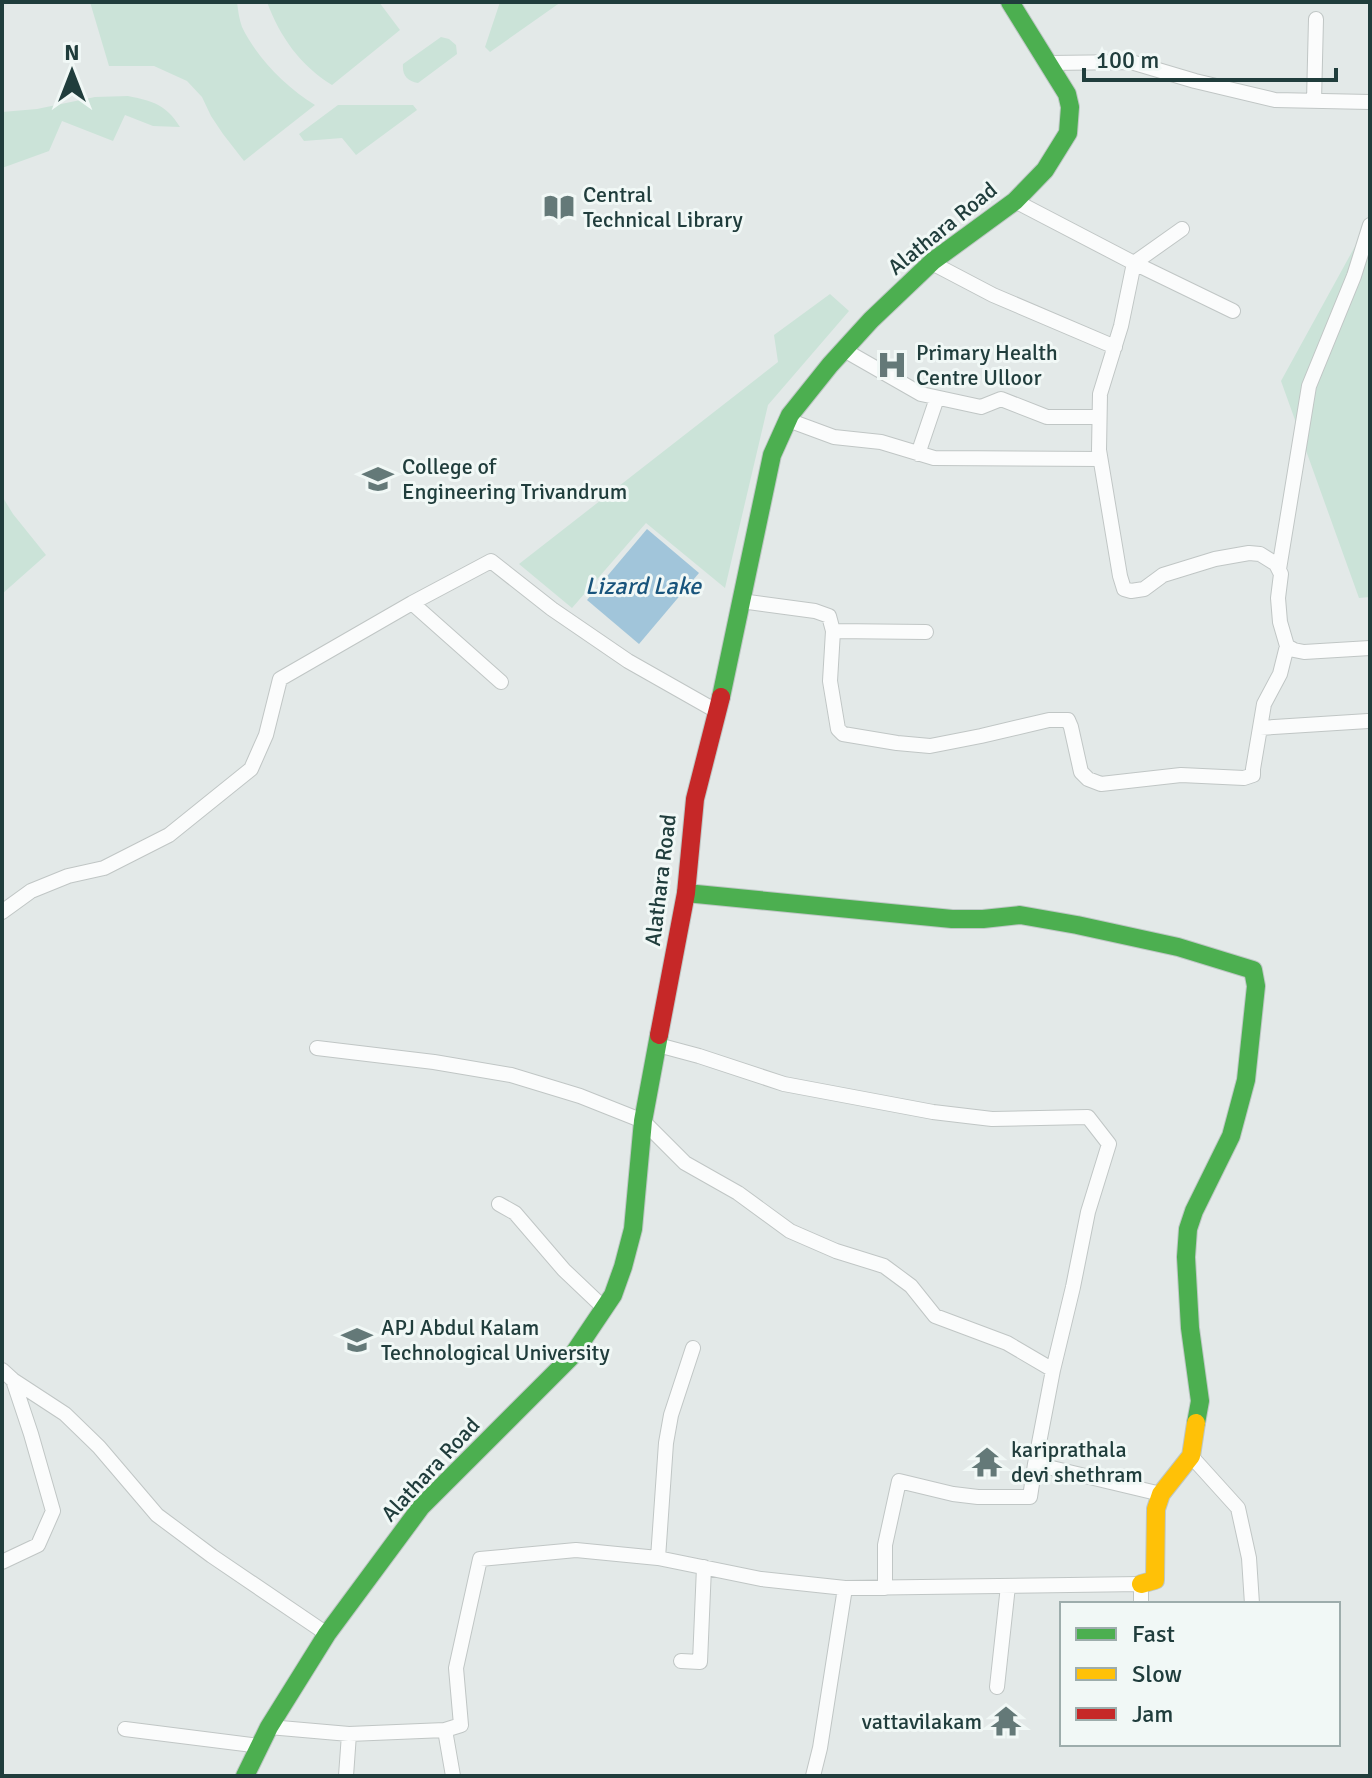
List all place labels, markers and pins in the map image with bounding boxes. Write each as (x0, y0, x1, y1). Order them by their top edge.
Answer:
place label: Central Technical Library (583, 181, 744, 233)
library icon: Central Technical Library (542, 190, 576, 224)
place label: Primary Health Centre Ulloor (916, 339, 1058, 391)
hospital icon: Primary Health Centre Ulloor (875, 348, 909, 382)
place label: College of Engineering Trivandrum (402, 453, 627, 505)
school or university icon: College of Engineering Trivandrum (361, 462, 395, 496)
place label: APJ Abdul Kalam Technological University (381, 1314, 610, 1366)
school or university icon: APJ Abdul Kalam Technological University (340, 1323, 374, 1357)
place label: kariprathala devi shethram (1011, 1436, 1143, 1488)
temple icon: kariprathala devi shethram (970, 1445, 1004, 1479)
temple icon: vattavilakam (989, 1704, 1023, 1738)
place label: vattavilakam (862, 1708, 982, 1735)

